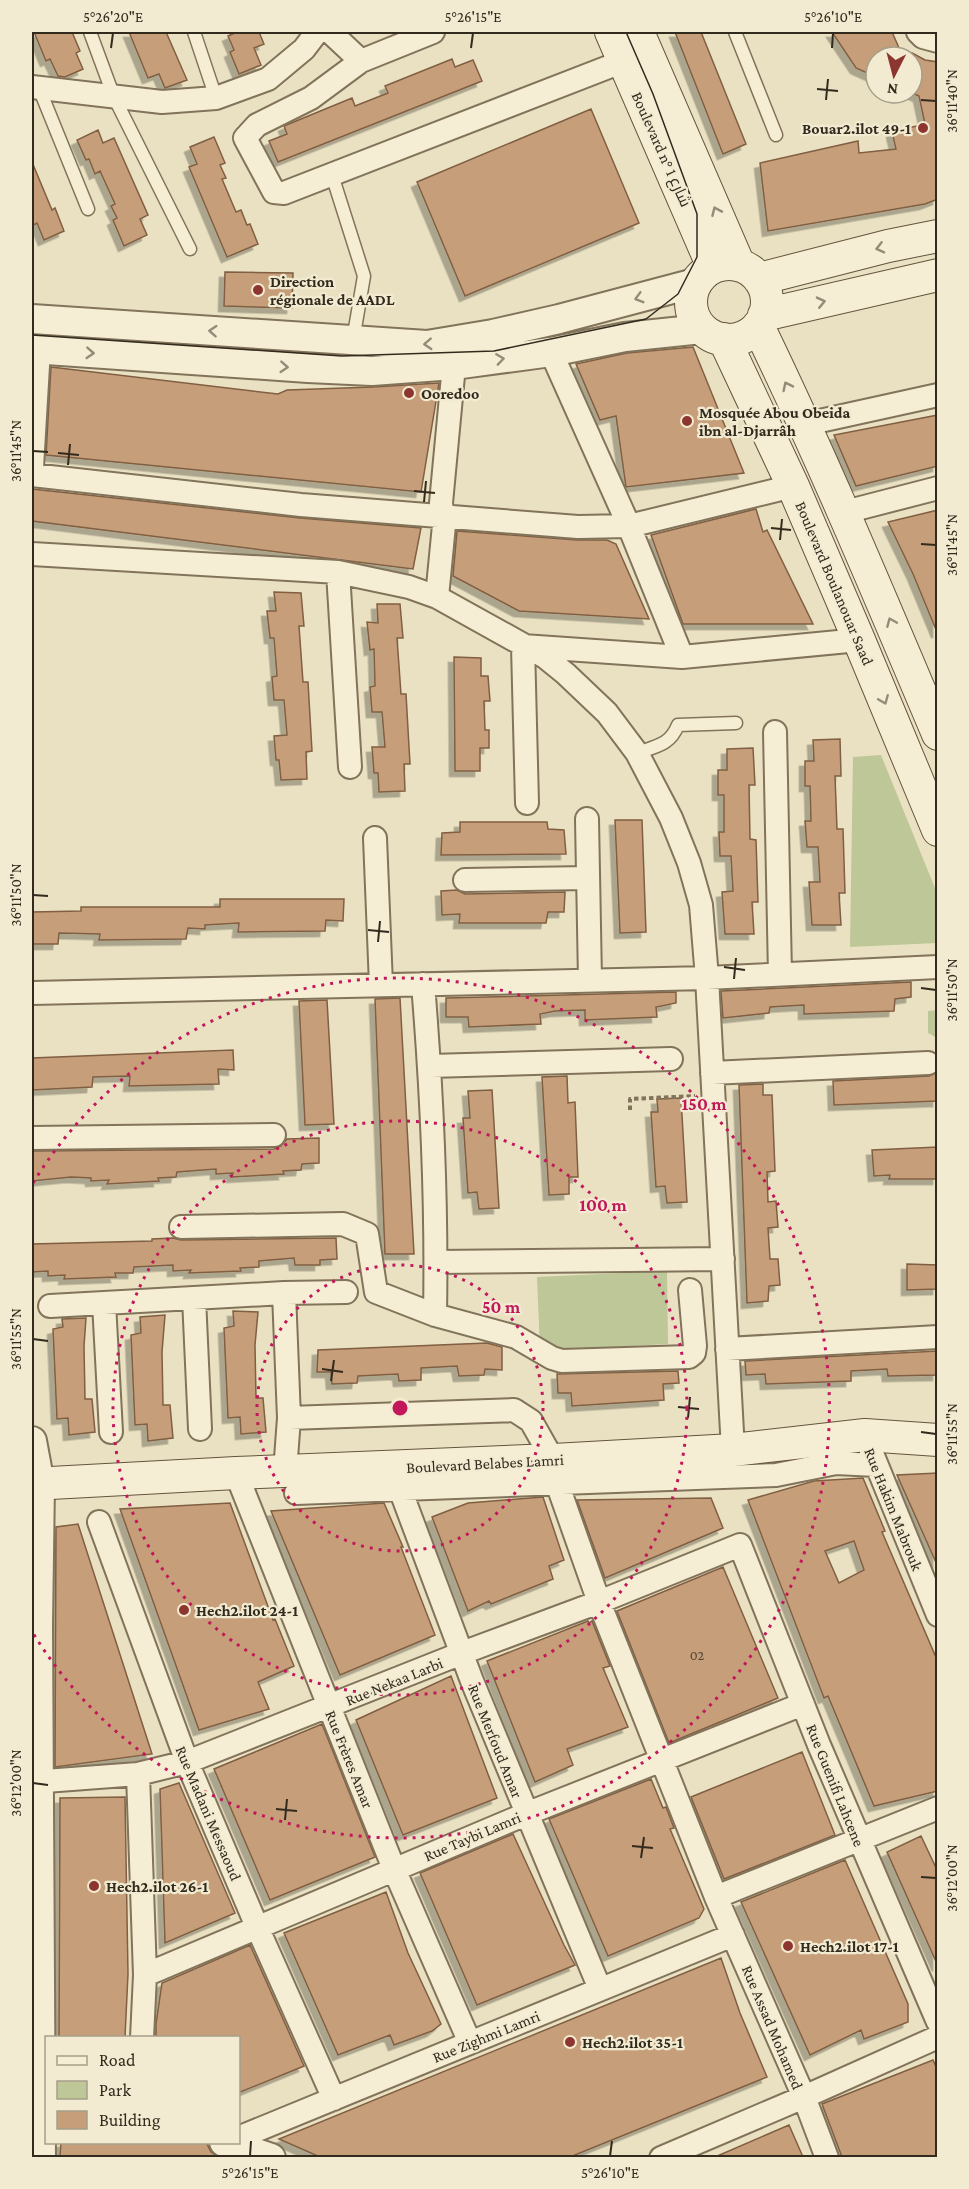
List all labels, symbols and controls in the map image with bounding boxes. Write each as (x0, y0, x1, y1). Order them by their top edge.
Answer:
text: 5°26'20"E (83, 9, 143, 25)
text: 5°26'15"E (445, 9, 501, 25)
text: 5°26'10"E (804, 9, 862, 25)
north arrow (864, 45, 924, 105)
text: 36°11'40"N (944, 69, 960, 133)
text: N (886, 80, 899, 98)
street label: Boulevard n° شارع 1 (626, 89, 695, 211)
place label: Bouar2.ilot 49-1 (802, 120, 911, 137)
marker: Bouar2.ilot 49-1 (916, 121, 930, 135)
one-way arrow (711, 207, 723, 218)
one-way arrow (875, 241, 885, 254)
place label: Direction régionale de AADL (270, 273, 395, 308)
marker: Direction régionale de AADL (251, 283, 265, 297)
one-way arrow (634, 291, 644, 304)
one-way arrow (816, 296, 826, 309)
one-way arrow (208, 324, 217, 337)
one-way arrow (423, 337, 432, 350)
one-way arrow (85, 346, 94, 359)
one-way arrow (495, 353, 504, 365)
one-way arrow (280, 360, 289, 373)
one-way arrow (783, 381, 795, 392)
place label: Ooredoo (421, 385, 479, 402)
marker: Ooredoo (402, 386, 416, 400)
place label: Mosquée Abou Obeida ibn al-Djarrâh (699, 404, 851, 440)
marker: Mosquée Abou Obeida ibn al-Djarrâh (680, 414, 694, 428)
text: 36°11'45"N (8, 420, 24, 482)
street label: Boulevard Boulanouar Saad (792, 499, 877, 668)
text: 36°11'45"N (944, 514, 960, 576)
one-way arrow (886, 617, 898, 628)
one-way arrow (877, 693, 889, 704)
text: 36°11'50"N (8, 863, 24, 927)
text: 36°11'50"N (944, 958, 960, 1022)
text: 150 m (681, 1094, 727, 1114)
text: 100 m (579, 1195, 627, 1215)
text: 50 m (482, 1297, 521, 1317)
text: 36°11'55"N (8, 1308, 24, 1370)
centre of rings (390, 1398, 410, 1418)
text: 36°11'55"N (944, 1403, 960, 1465)
street label: Rue Hakim Mabrouk (861, 1445, 926, 1573)
street label: Boulevard Belabes Lamri (406, 1451, 564, 1476)
place label: Hech2.ilot 24-1 (196, 1602, 298, 1619)
marker: Hech2.ilot 24-1 (177, 1603, 191, 1617)
house number: 02 (690, 1647, 705, 1663)
street label: Rue Nekaa Larbi (343, 1654, 445, 1709)
street label: Rue Merfoud Amar (465, 1682, 526, 1801)
street label: Rue Frères Amar (322, 1708, 377, 1811)
street label: Rue Guenifi Lahcene (803, 1722, 868, 1849)
street label: Rue Madani Messaoud (172, 1743, 245, 1884)
text: 36°12'00"N (8, 1749, 24, 1817)
street label: Rue Taybi Lamri (421, 1808, 524, 1865)
text: 36°12'00"N (944, 1844, 960, 1912)
place label: Hech2.ilot 26-1 (106, 1878, 208, 1895)
marker: Hech2.ilot 26-1 (87, 1879, 101, 1893)
place label: Hech2.ilot 17-1 (800, 1938, 899, 1955)
marker: Hech2.ilot 17-1 (781, 1939, 795, 1953)
street label: Rue Assad Mohamed (739, 1963, 807, 2092)
street label: Rue Zighmi Lamri (430, 2007, 543, 2067)
place label: Hech2.ilot 35-1 (582, 2034, 683, 2051)
marker: Hech2.ilot 35-1 (563, 2035, 577, 2049)
legend (45, 2036, 240, 2144)
text: Road (99, 2050, 136, 2070)
text: Park (99, 2080, 131, 2100)
text: Building (99, 2110, 161, 2130)
text: 5°26'15"E (222, 2165, 278, 2181)
text: 5°26'10"E (581, 2165, 639, 2181)

